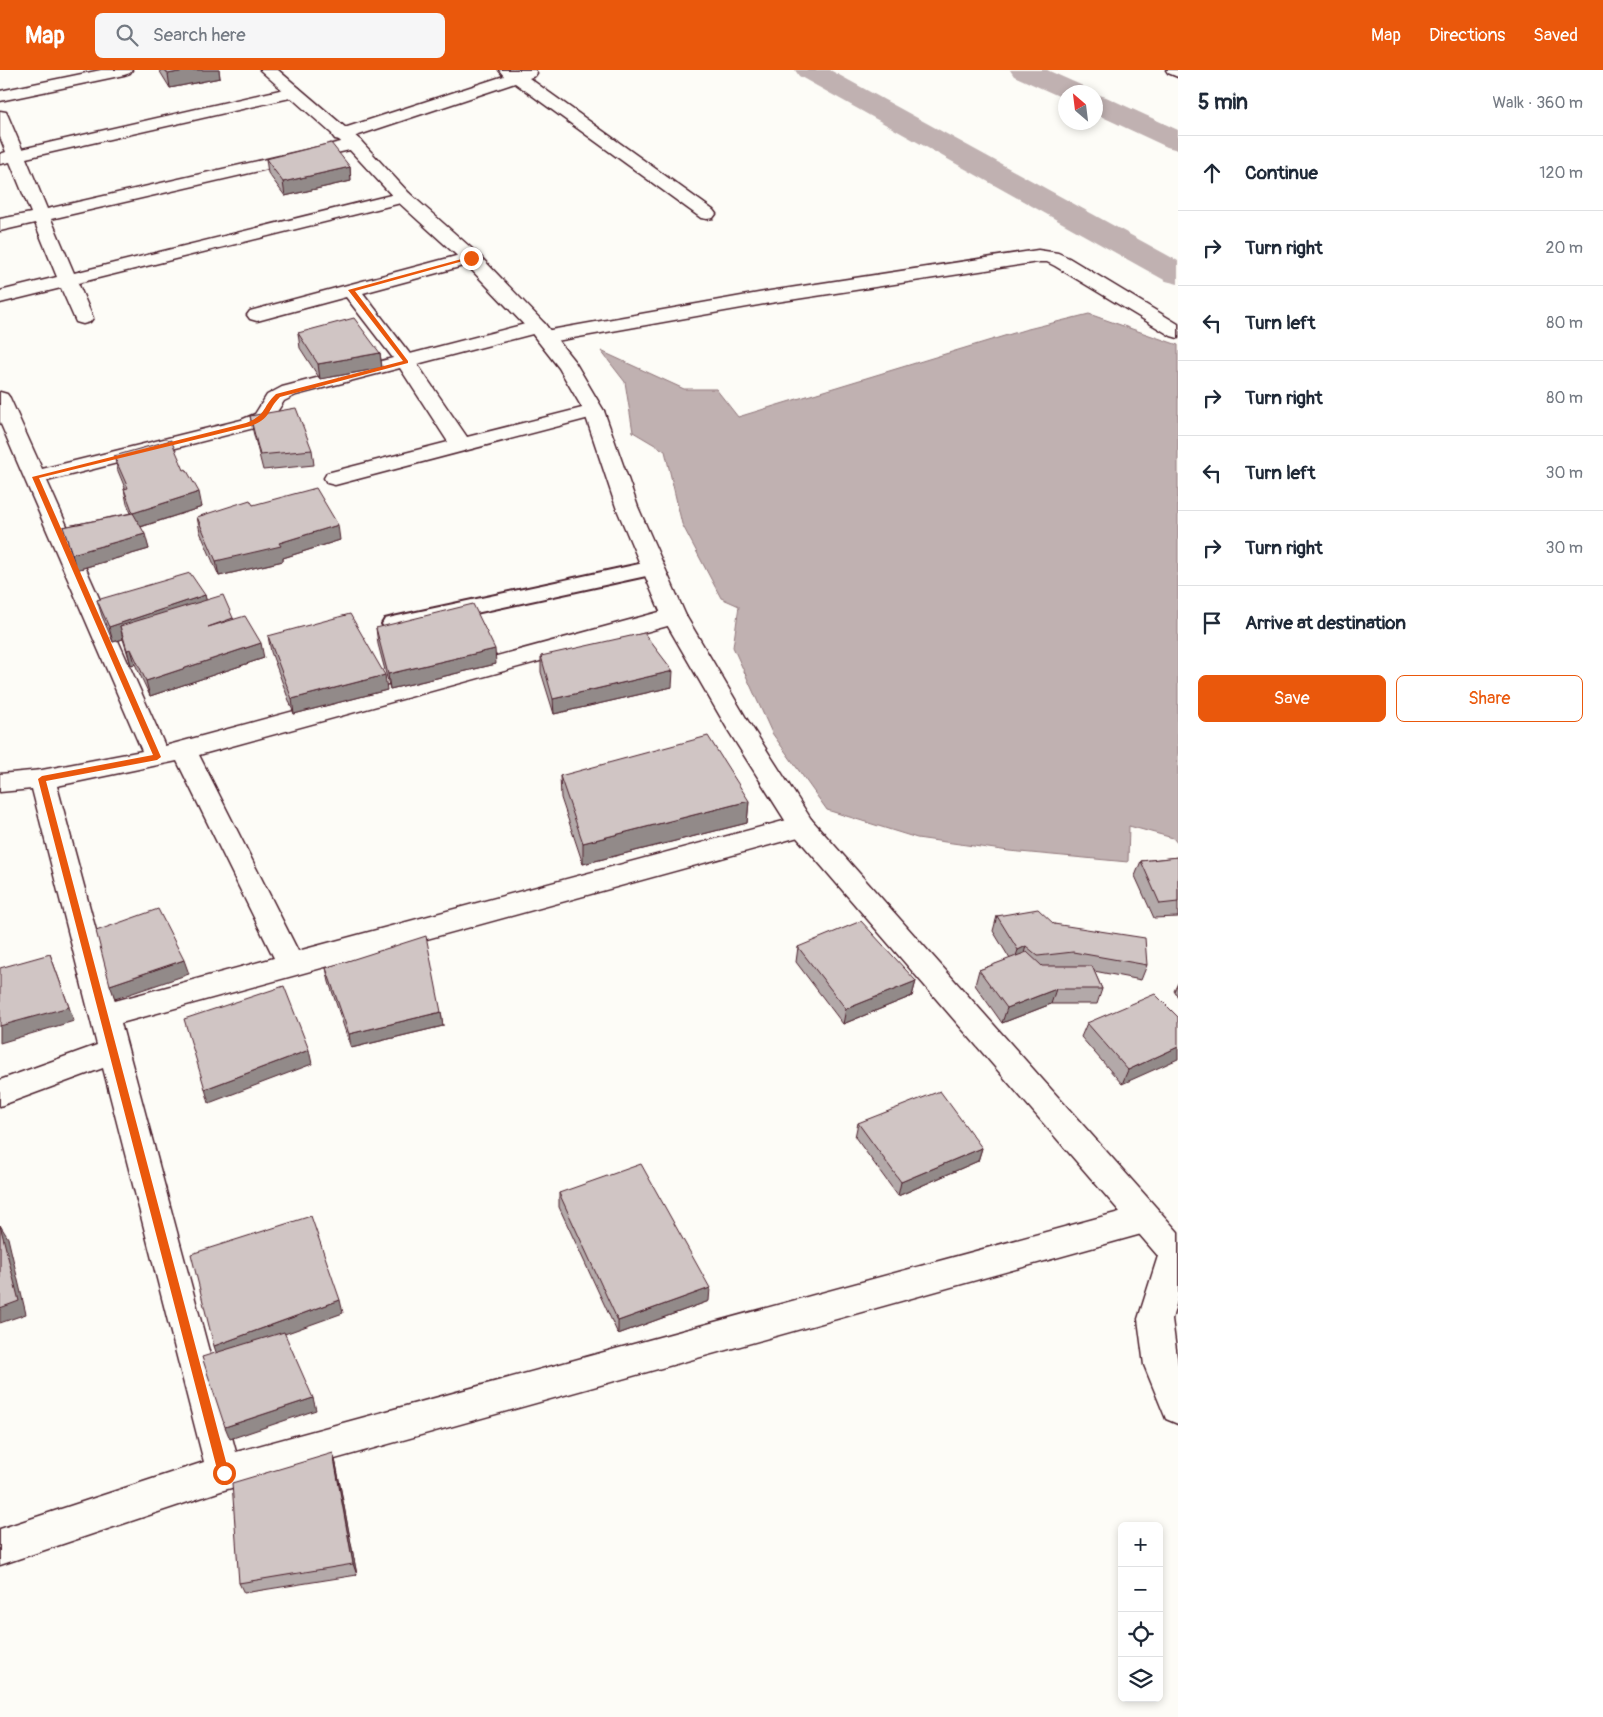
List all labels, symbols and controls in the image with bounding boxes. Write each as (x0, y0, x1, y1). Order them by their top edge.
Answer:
search box (95, 13, 445, 58)
text: Map (25, 21, 65, 50)
icon: search (113, 21, 141, 49)
text: Search here (153, 23, 246, 47)
text: Map (1371, 24, 1401, 47)
text: Directions (1429, 24, 1505, 47)
text: Saved (1533, 24, 1578, 47)
north arrow (1058, 85, 1103, 130)
text: 5 min (1198, 89, 1248, 116)
text: Walk · 360 m (1492, 93, 1583, 113)
icon: ahead (1198, 159, 1226, 187)
text: Continue (1245, 161, 1318, 185)
text: 120 m (1539, 163, 1583, 183)
icon: right (1198, 234, 1226, 262)
text: Turn right (1245, 236, 1323, 260)
text: 20 m (1545, 238, 1583, 258)
route end (460, 247, 483, 270)
icon: left (1198, 309, 1226, 337)
text: Turn left (1245, 311, 1315, 335)
text: 80 m (1546, 313, 1583, 333)
icon: right (1198, 384, 1226, 412)
text: Turn right (1245, 386, 1323, 410)
text: 80 m (1546, 388, 1583, 408)
icon: left (1198, 459, 1226, 487)
text: Turn left (1245, 461, 1315, 485)
text: 30 m (1545, 463, 1583, 483)
icon: right (1198, 534, 1226, 562)
text: Turn right (1245, 536, 1323, 560)
text: 30 m (1545, 538, 1583, 558)
icon: arrive (1198, 609, 1226, 637)
text: Arrive at destination (1245, 611, 1406, 635)
button: Save (1198, 675, 1386, 722)
button: Share (1396, 675, 1583, 722)
route start (213, 1462, 236, 1485)
map controls (1118, 1522, 1163, 1702)
button: + (1118, 1522, 1163, 1567)
button: − (1118, 1567, 1163, 1612)
button: locate (1118, 1612, 1163, 1657)
button: layers (1118, 1657, 1163, 1702)

